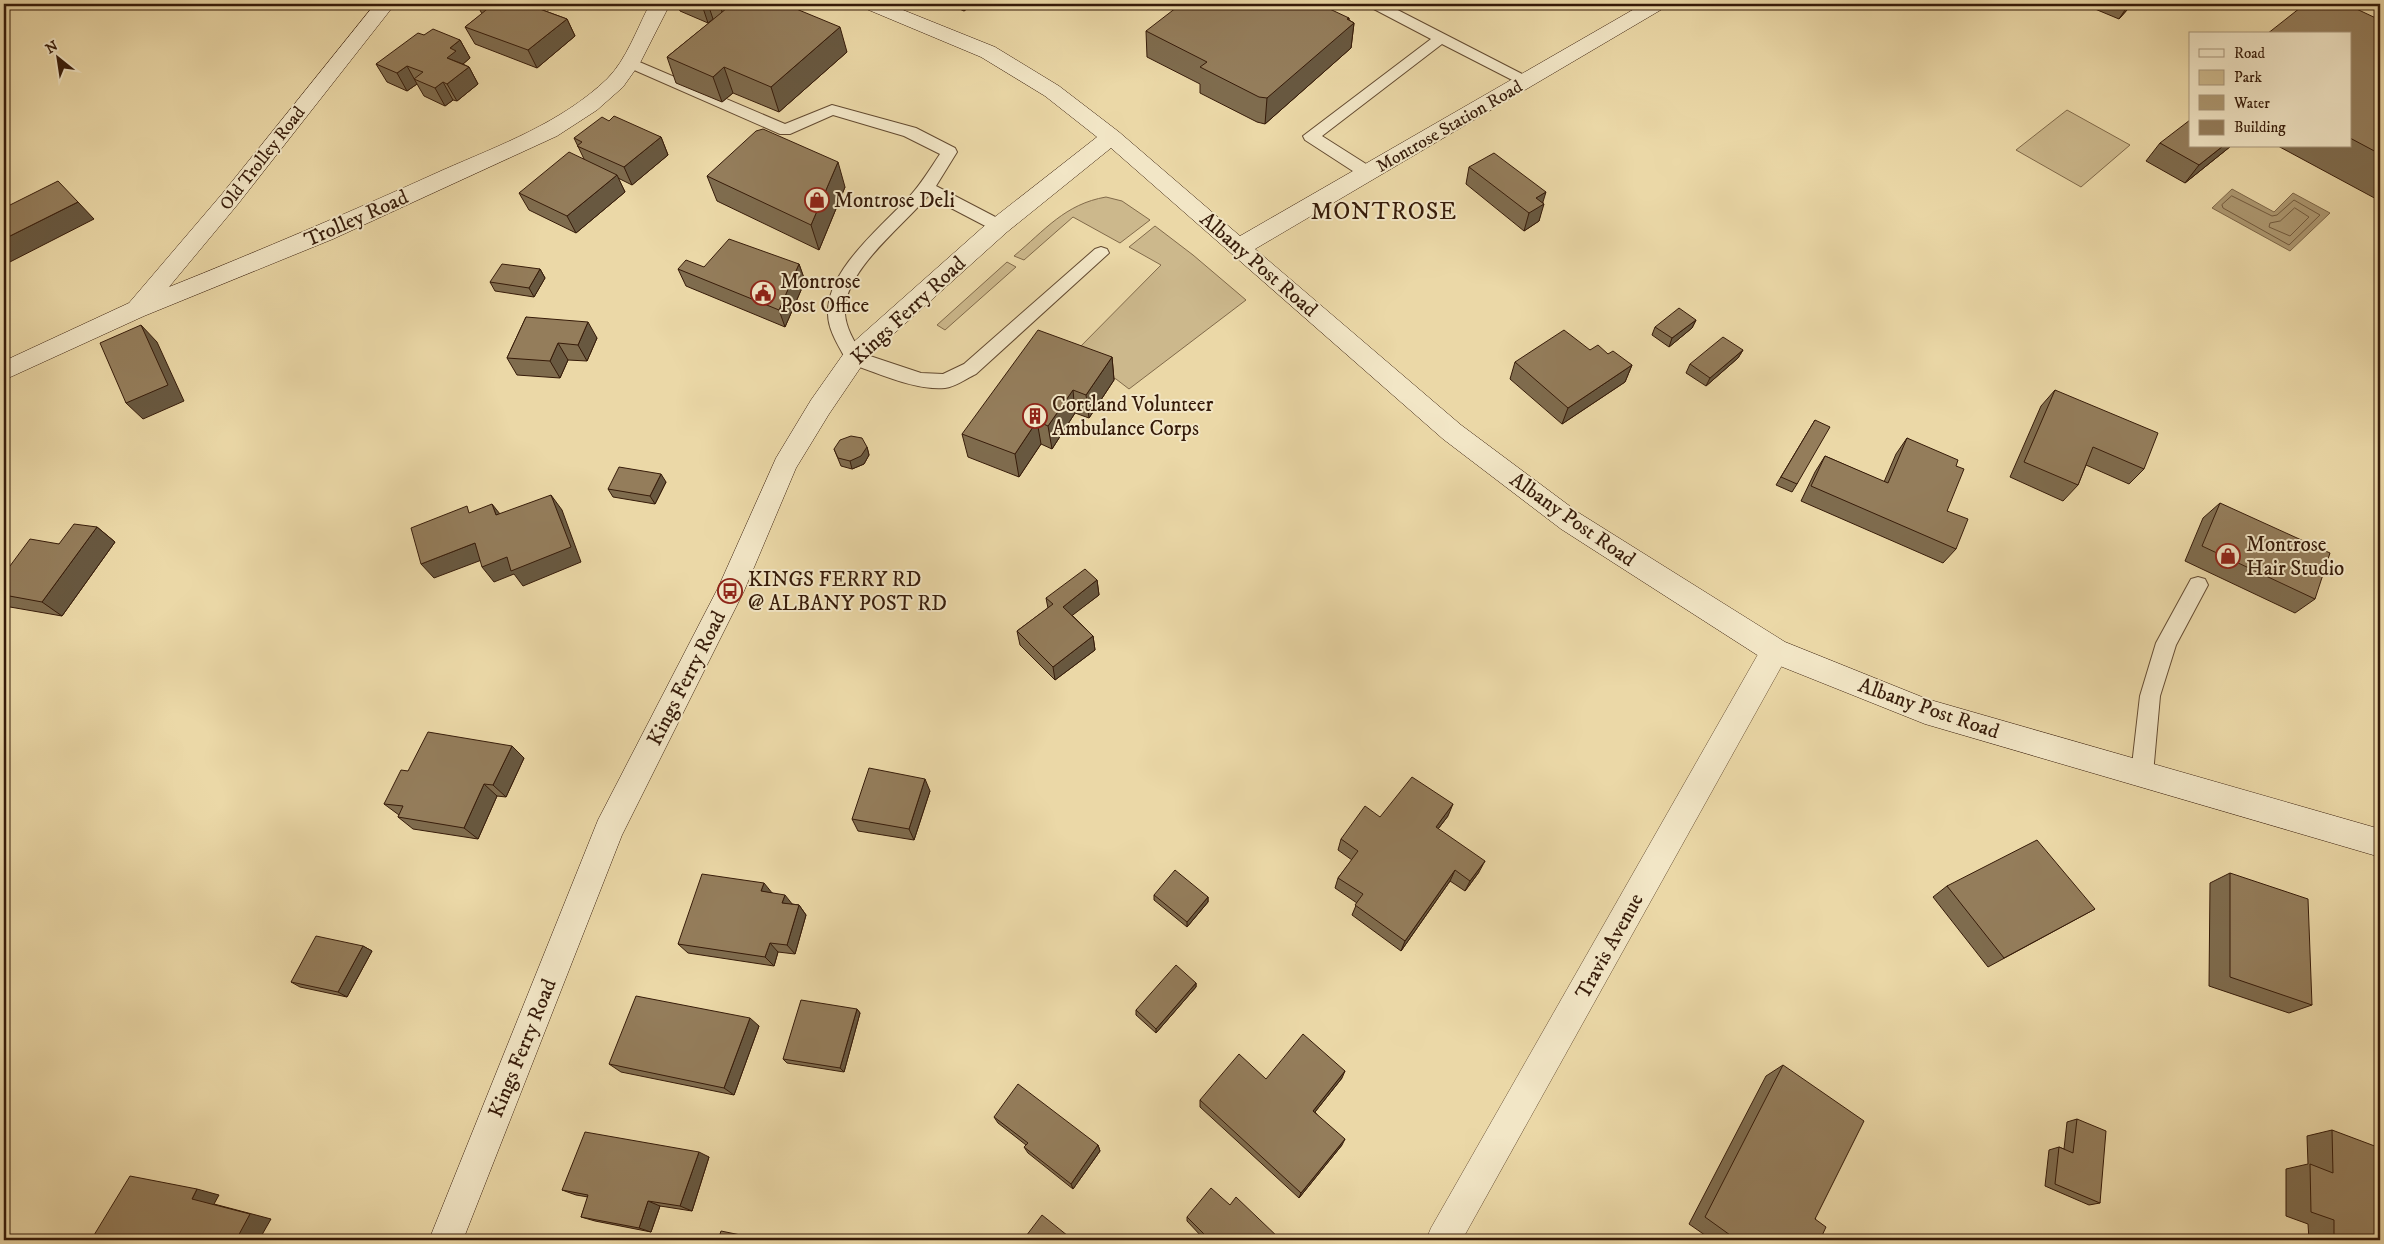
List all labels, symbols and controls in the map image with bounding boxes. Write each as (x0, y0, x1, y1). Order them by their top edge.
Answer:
north arrow (32, 32, 82, 82)
legend (2189, 32, 2352, 148)
text: N (43, 37, 62, 58)
text: Road (2234, 44, 2266, 63)
text: Park (2234, 68, 2263, 87)
street label: Montrose Station Road (1372, 76, 1527, 178)
text: Water (2233, 94, 2270, 113)
street label: Old Trolley Road (215, 102, 310, 215)
text: Building (2234, 118, 2286, 137)
street label: Trolley Road (300, 184, 413, 253)
shop icon: Montrose Deli (804, 187, 830, 213)
place label: Montrose Deli (834, 188, 955, 214)
district label: MONTROSE (1311, 197, 1457, 227)
street label: Albany Post Road (1194, 207, 1323, 323)
street label: Kings Ferry Road (846, 251, 972, 371)
place label: Montrose Post Office (780, 269, 870, 319)
public building icon: Montrose Post Office (750, 280, 776, 306)
place label: Cortland Volunteer Ambulance Corps (1052, 392, 1213, 442)
building icon: Cortland Volunteer Ambulance Corps (1022, 403, 1048, 429)
street label: Albany Post Road (1505, 467, 1641, 573)
place label: Montrose Hair Studio (2246, 532, 2344, 582)
shop icon: Montrose Hair Studio (2215, 543, 2241, 569)
place label: KINGS FERRY RD @ ALBANY POST RD (748, 567, 947, 617)
bus stop icon: KINGS FERRY RD @ ALBANY POST RD (717, 578, 743, 604)
street label: Kings Ferry Road (642, 606, 732, 750)
street label: Albany Post Road (1855, 673, 2003, 745)
street label: Travis Avenue (1570, 889, 1650, 1004)
street label: Kings Ferry Road (483, 975, 563, 1122)

